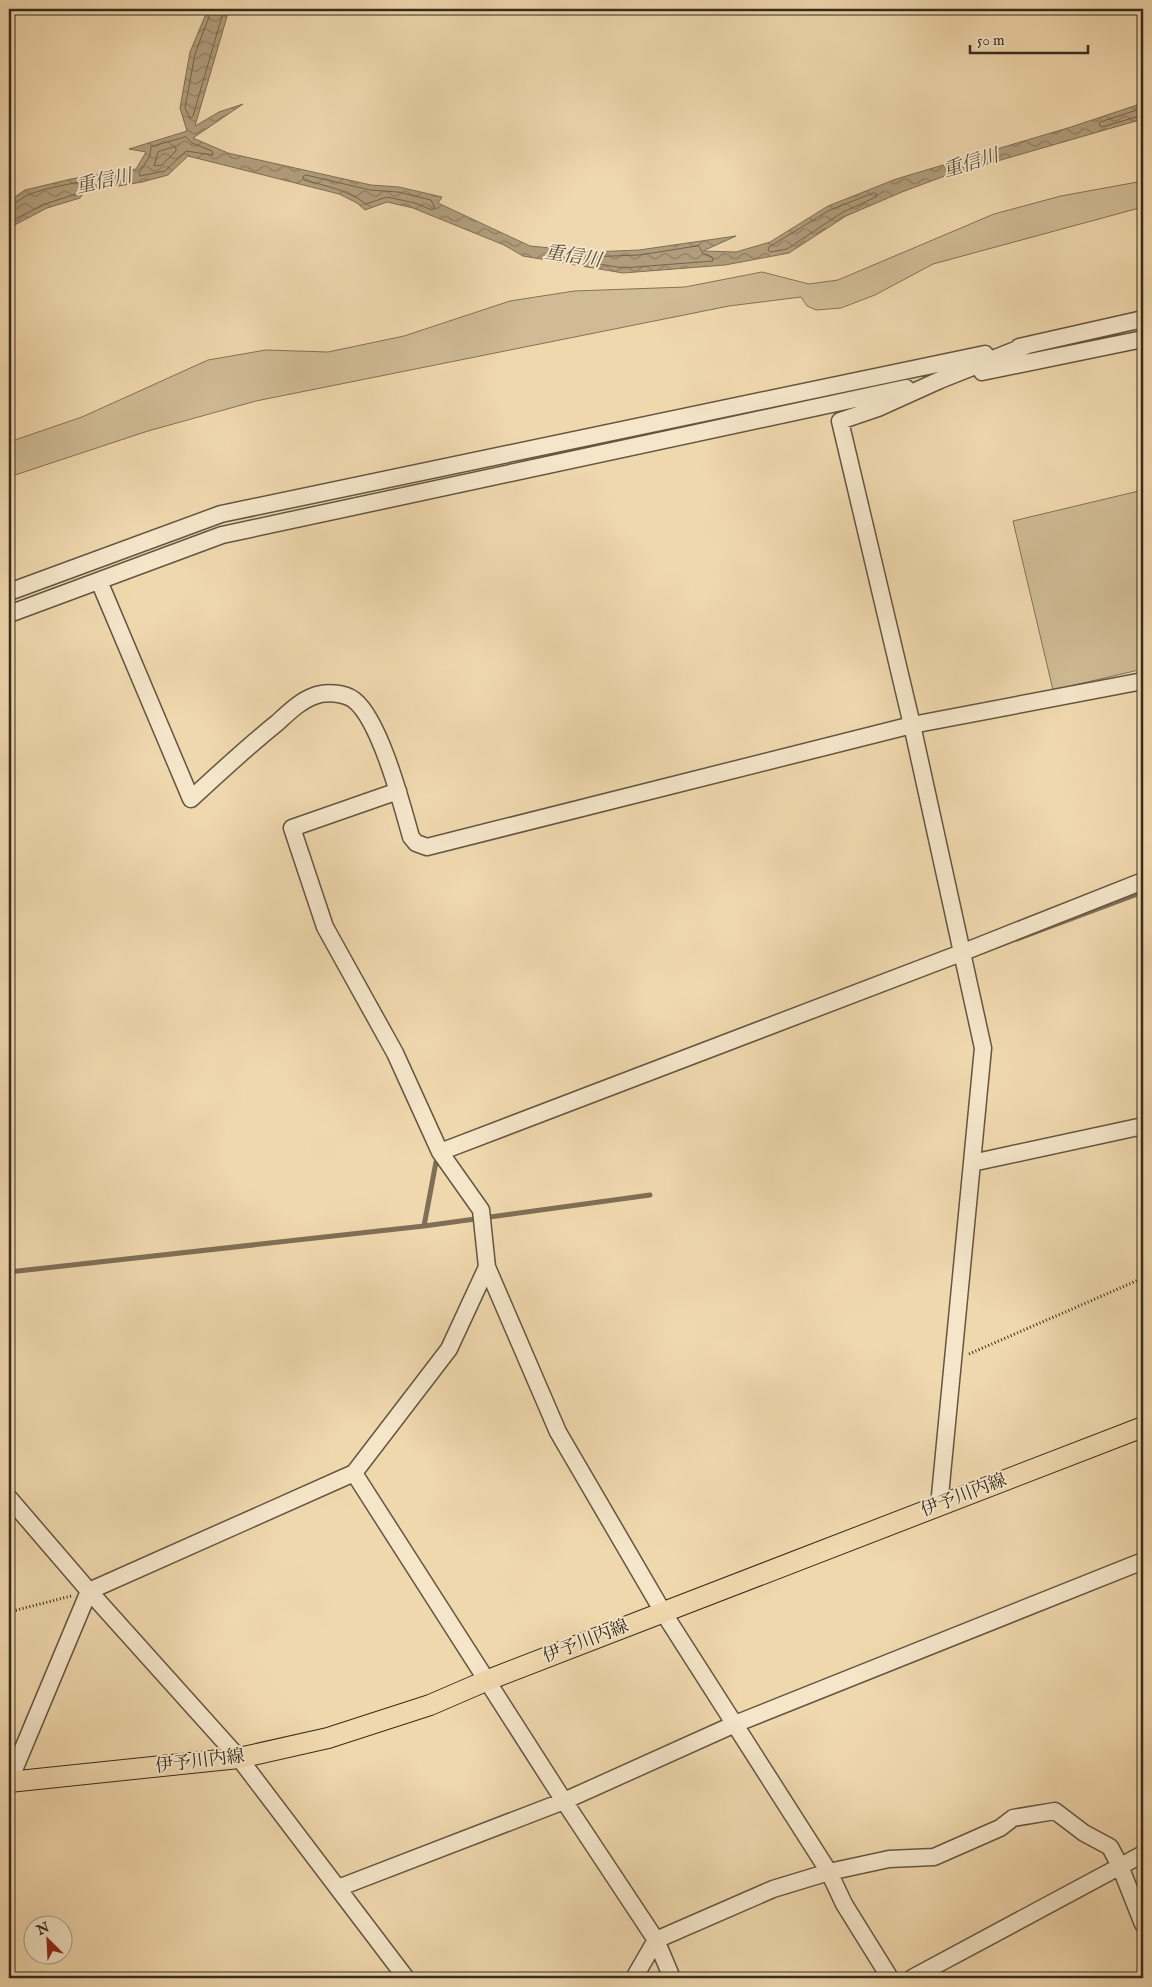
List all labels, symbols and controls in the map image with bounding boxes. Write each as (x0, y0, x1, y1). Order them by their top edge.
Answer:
scale bar (970, 22, 1087, 54)
text: 50 m (977, 31, 1005, 50)
water label: 重信川 (940, 144, 1004, 184)
water label: 重信川 (74, 164, 136, 200)
water label: 重信川 (543, 241, 605, 274)
street label: 伊予川内線 (918, 1469, 1010, 1523)
street label: 伊予川内線 (540, 1615, 632, 1669)
street label: 伊予川内線 (154, 1745, 246, 1779)
north arrow (22, 1914, 72, 1964)
text: N (33, 1918, 52, 1940)

